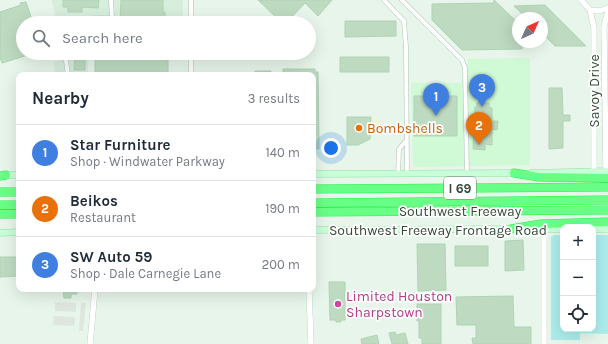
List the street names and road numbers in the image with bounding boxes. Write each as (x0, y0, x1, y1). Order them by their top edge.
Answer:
street label: Savoy Drive (586, 54, 603, 128)
road number: I 69 (444, 177, 476, 199)
street label: Southwest Freeway (399, 203, 522, 220)
street label: Southwest Freeway Frontage Road (329, 222, 547, 239)

